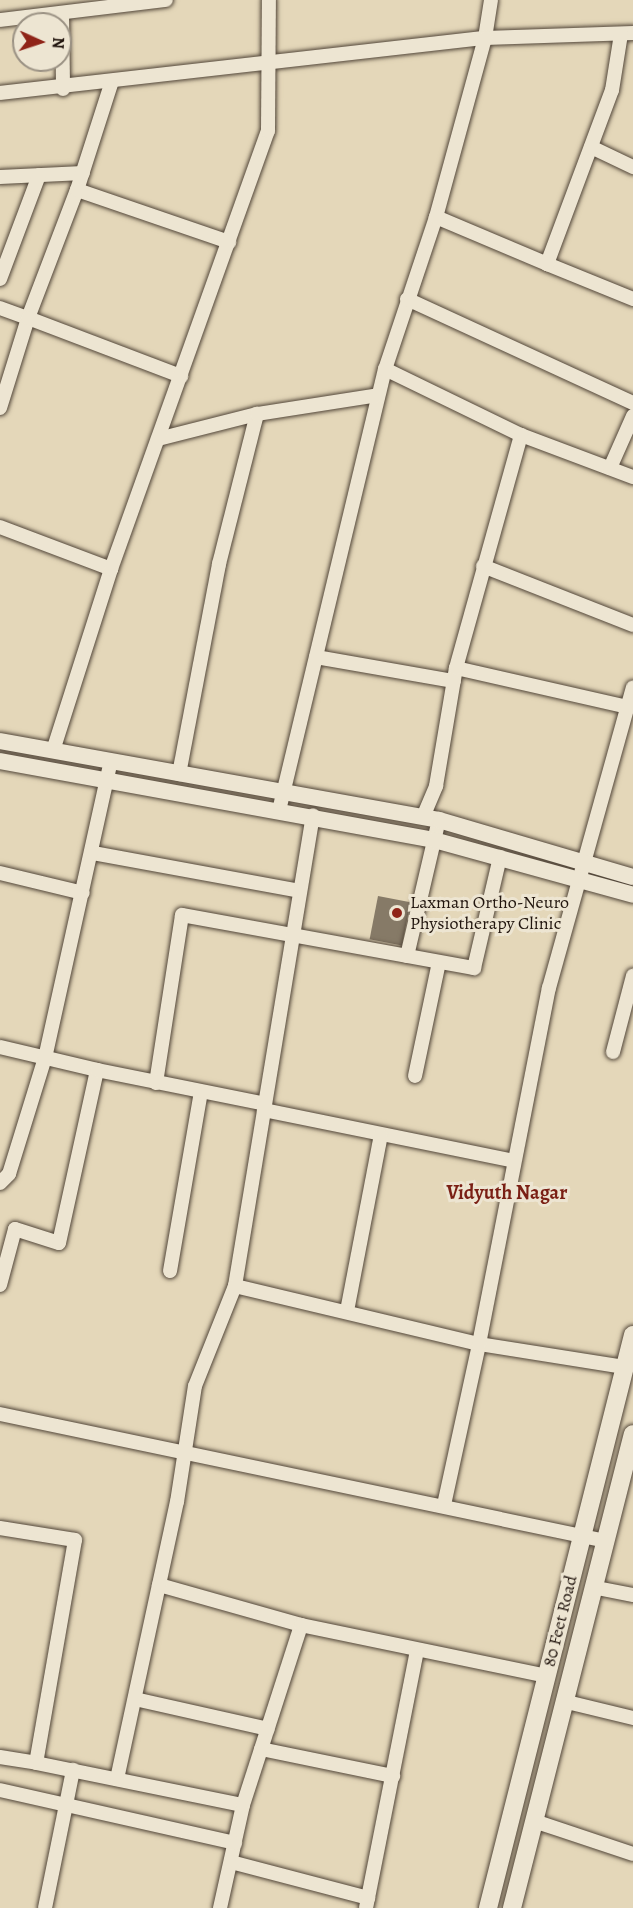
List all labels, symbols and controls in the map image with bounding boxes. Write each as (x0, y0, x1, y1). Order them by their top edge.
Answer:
north arrow (12, 12, 72, 72)
text: N (47, 36, 69, 49)
place label: Laxman Ortho-Neuro Physiotherapy Clinic (410, 892, 569, 934)
marker: Laxman Ortho-Neuro Physiotherapy Clinic (388, 904, 406, 922)
district label: Vidyuth Nagar (446, 1180, 568, 1204)
street label: 80 Feet Road (538, 1573, 582, 1669)

